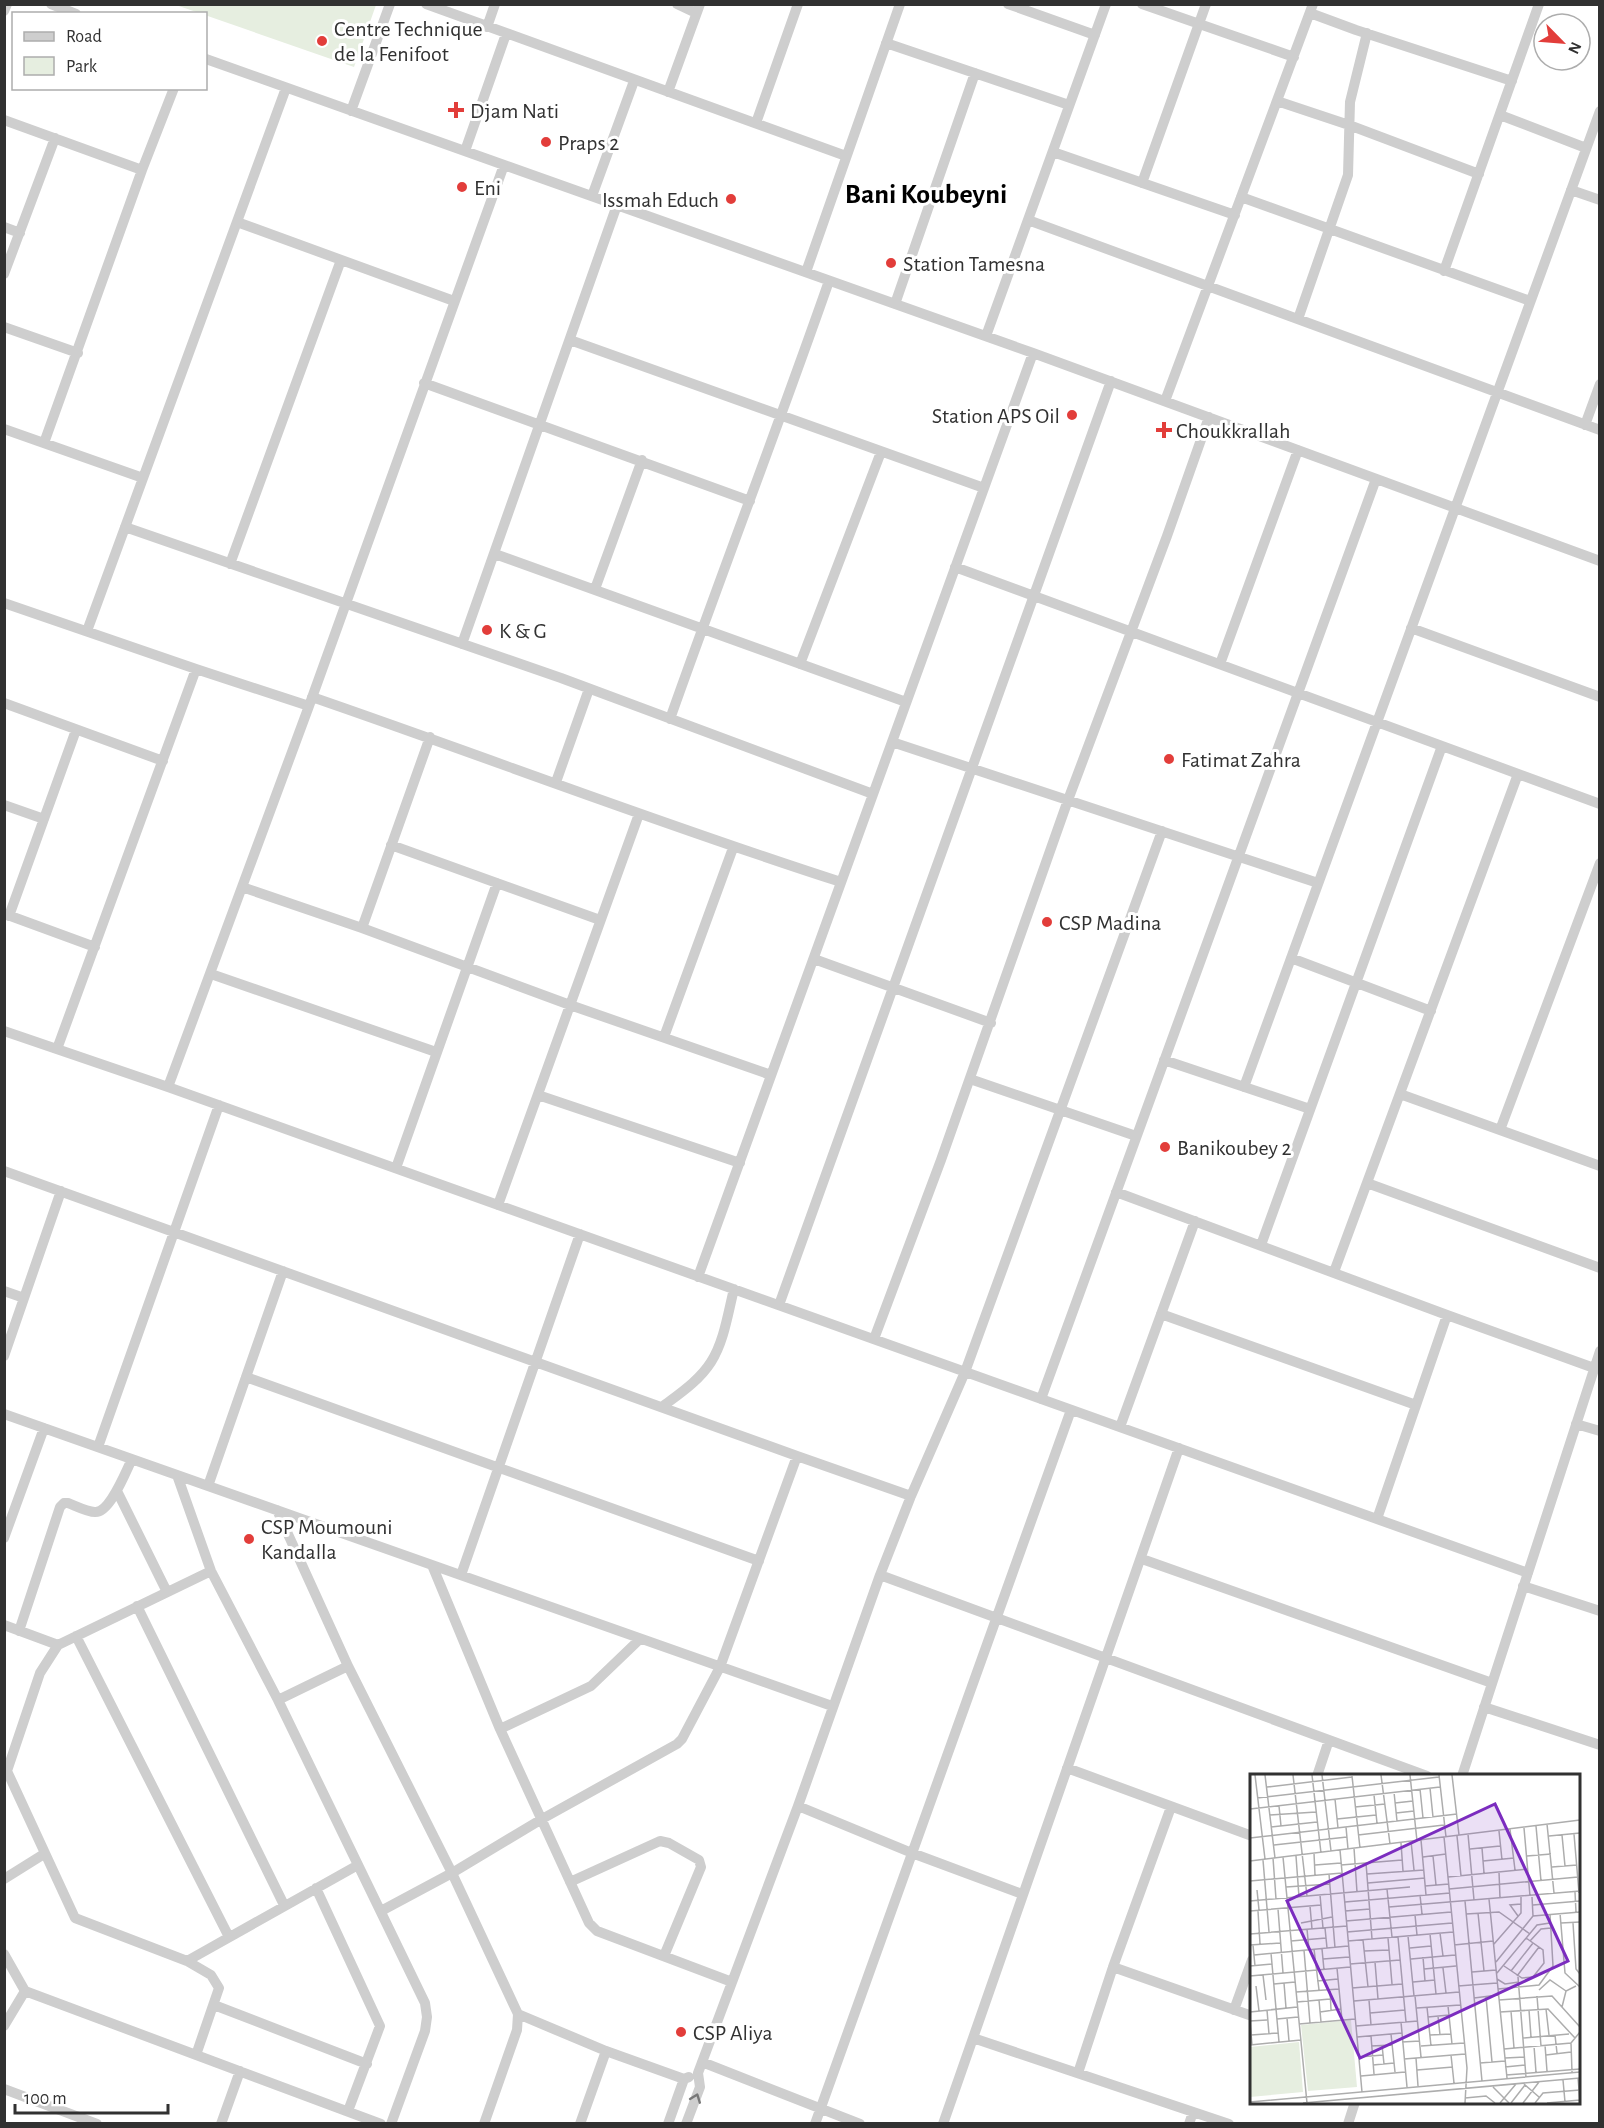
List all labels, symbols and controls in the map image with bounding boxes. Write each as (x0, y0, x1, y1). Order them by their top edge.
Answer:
legend (12, 12, 207, 90)
north arrow (1532, 12, 1592, 72)
place label: Centre Technique de la Fenifoot (334, 18, 483, 65)
text: Road (66, 28, 102, 46)
marker: Centre Technique de la Fenifoot (315, 34, 329, 48)
text: N (1565, 39, 1584, 56)
text: Park (66, 58, 98, 76)
place label: Djam Nati (470, 100, 559, 122)
marker: Djam Nati (447, 101, 465, 119)
place label: Praps 2 (558, 132, 619, 154)
marker: Praps 2 (539, 135, 553, 149)
place label: Eni (474, 177, 501, 199)
marker: Eni (455, 180, 469, 194)
district label: Bani Koubeyni (845, 181, 1007, 209)
place label: Issmah Educh (602, 189, 719, 211)
marker: Issmah Educh (724, 192, 738, 206)
place label: Station Tamesna (903, 253, 1045, 275)
marker: Station Tamesna (884, 256, 898, 270)
place label: Station APS Oil (932, 405, 1060, 427)
marker: Station APS Oil (1065, 408, 1079, 422)
place label: Choukkrallah (1176, 420, 1291, 442)
marker: Choukkrallah (1157, 423, 1171, 437)
place label: K & G (499, 620, 547, 642)
marker: K & G (480, 623, 494, 637)
place label: Fatimat Zahra (1181, 749, 1301, 771)
marker: Fatimat Zahra (1162, 752, 1176, 766)
place label: CSP Madina (1059, 912, 1161, 934)
marker: CSP Madina (1040, 915, 1054, 929)
place label: Banikoubey 2 (1177, 1137, 1292, 1159)
marker: Banikoubey 2 (1158, 1140, 1172, 1154)
place label: CSP Moumouni Kandalla (261, 1516, 393, 1563)
marker: CSP Moumouni Kandalla (242, 1532, 256, 1546)
inset map (1250, 1774, 1580, 2104)
place label: CSP Aliya (693, 2022, 773, 2044)
marker: CSP Aliya (674, 2025, 688, 2039)
scale bar (15, 2077, 168, 2115)
text: 100 m (24, 2090, 67, 2108)
one-way arrow (689, 2094, 701, 2105)

